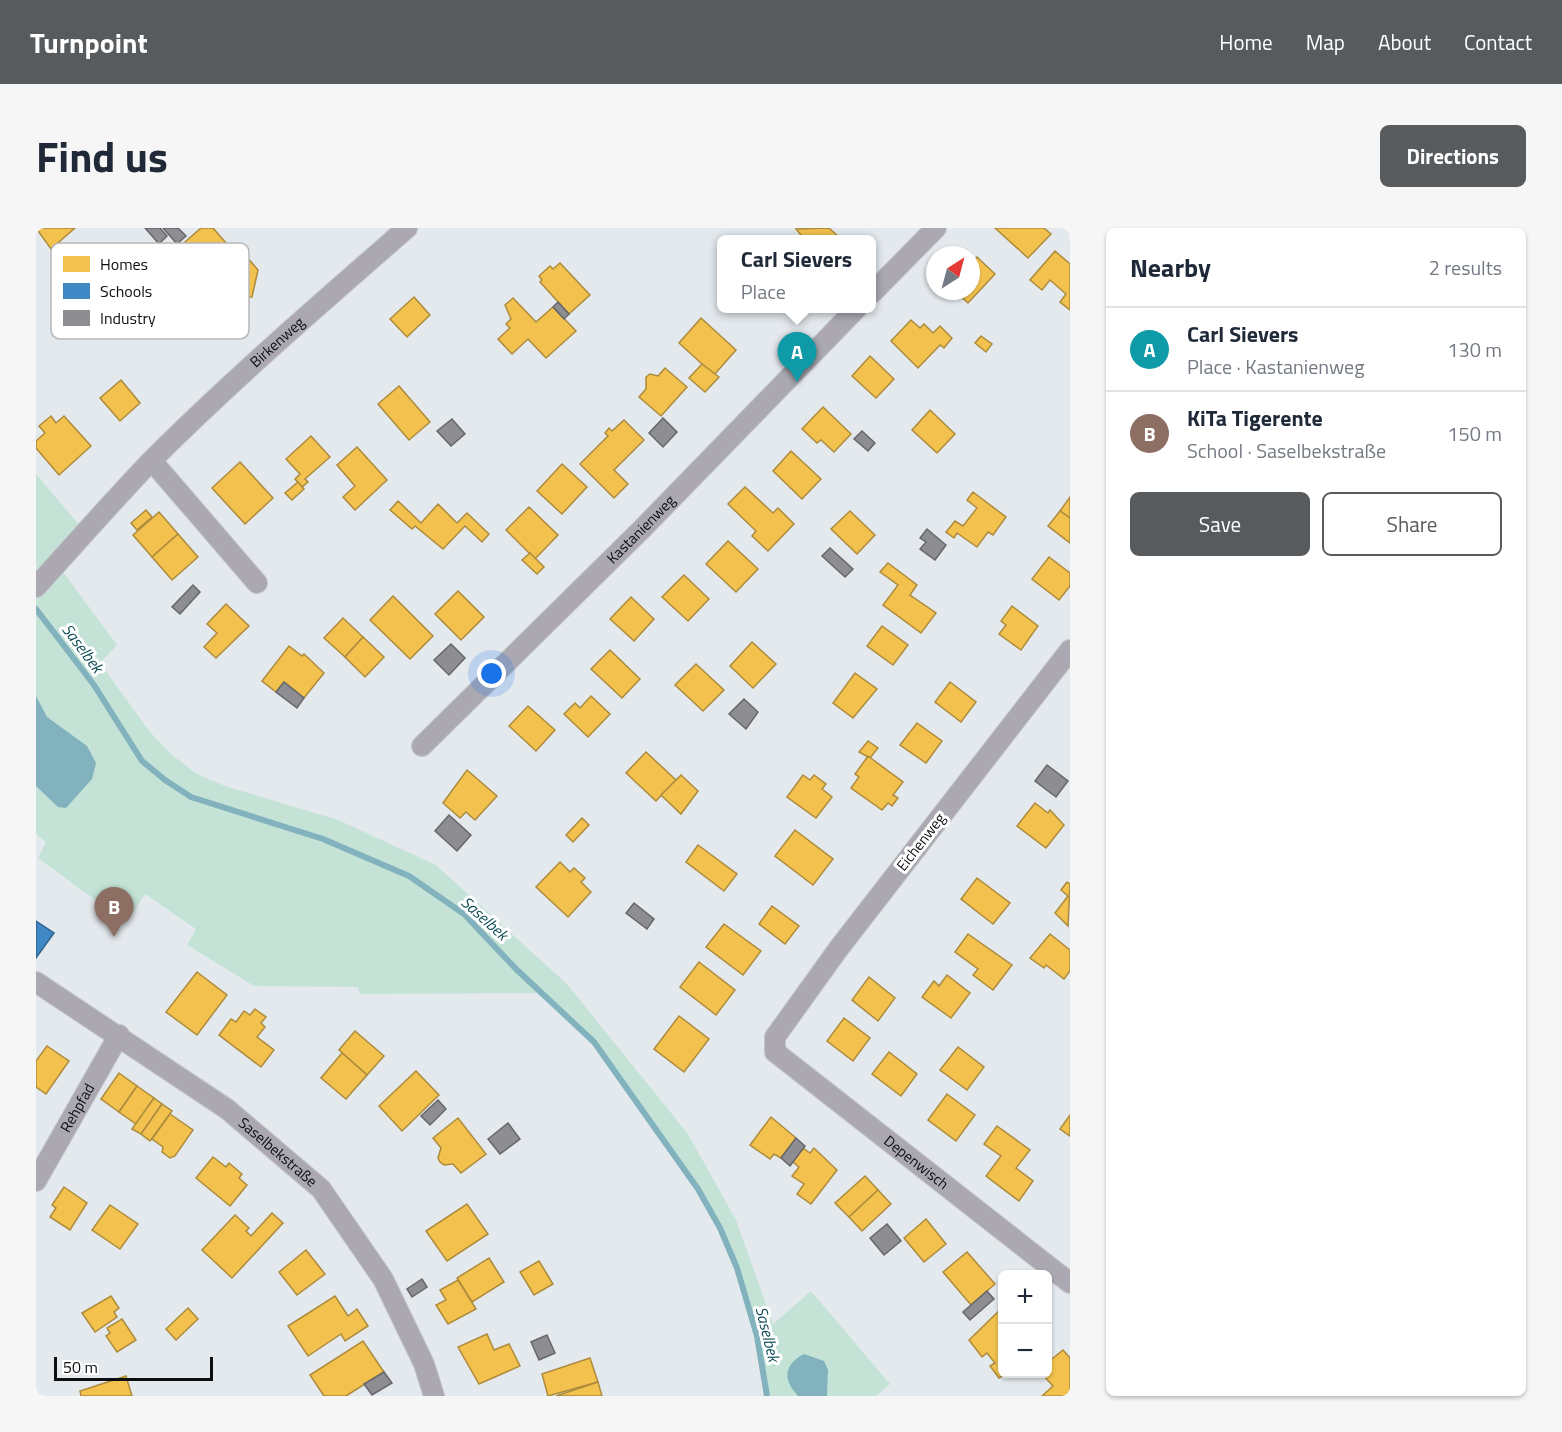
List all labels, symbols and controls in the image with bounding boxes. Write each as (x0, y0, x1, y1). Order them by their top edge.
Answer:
text: Turnpoint (30, 21, 148, 64)
text: Home (1219, 26, 1273, 58)
text: Map (1306, 26, 1345, 58)
text: About (1378, 26, 1431, 58)
text: Contact (1464, 26, 1532, 58)
text: Find us (36, 124, 168, 188)
button: Directions (1380, 125, 1526, 187)
popup (717, 235, 876, 313)
text: Carl Sievers (741, 242, 852, 276)
legend (51, 243, 249, 339)
north arrow (926, 246, 980, 300)
text: Nearby (1130, 248, 1211, 287)
text: Homes (100, 252, 148, 276)
text: 2 results (1429, 252, 1502, 283)
text: Place (741, 276, 786, 307)
text: Schools (100, 279, 152, 303)
text: Industry (100, 306, 156, 330)
street label: Birkenweg (244, 311, 310, 373)
text: Carl Sievers (1187, 317, 1298, 351)
pin: A (778, 332, 816, 382)
text: A (1143, 334, 1156, 365)
text: 130 m (1447, 334, 1502, 365)
text: Place · Kastanienweg (1187, 351, 1364, 382)
text: KiTa Tigerente (1187, 401, 1323, 435)
text: B (1143, 418, 1156, 449)
text: 150 m (1447, 418, 1502, 449)
text: School · Saselbekstraße (1187, 435, 1386, 466)
street label: Kastanienweg (601, 489, 681, 569)
button: Save (1130, 492, 1310, 556)
button: Share (1322, 492, 1502, 556)
water label: Saselbek (57, 618, 111, 679)
your location (477, 659, 506, 688)
street label: Eichenweg (890, 807, 951, 876)
pin: B (94, 888, 134, 937)
water label: Saselbek (456, 890, 515, 947)
street label: Rehpfad (54, 1079, 100, 1136)
street label: Saselbekstraße (233, 1111, 323, 1192)
street label: Depenwisch (879, 1129, 954, 1195)
map controls (998, 1270, 1052, 1378)
button: + (998, 1270, 1052, 1324)
water label: Saselbek (750, 1304, 787, 1366)
button: − (998, 1324, 1052, 1378)
scale bar (54, 1354, 213, 1382)
text: 50 m (63, 1355, 98, 1379)

